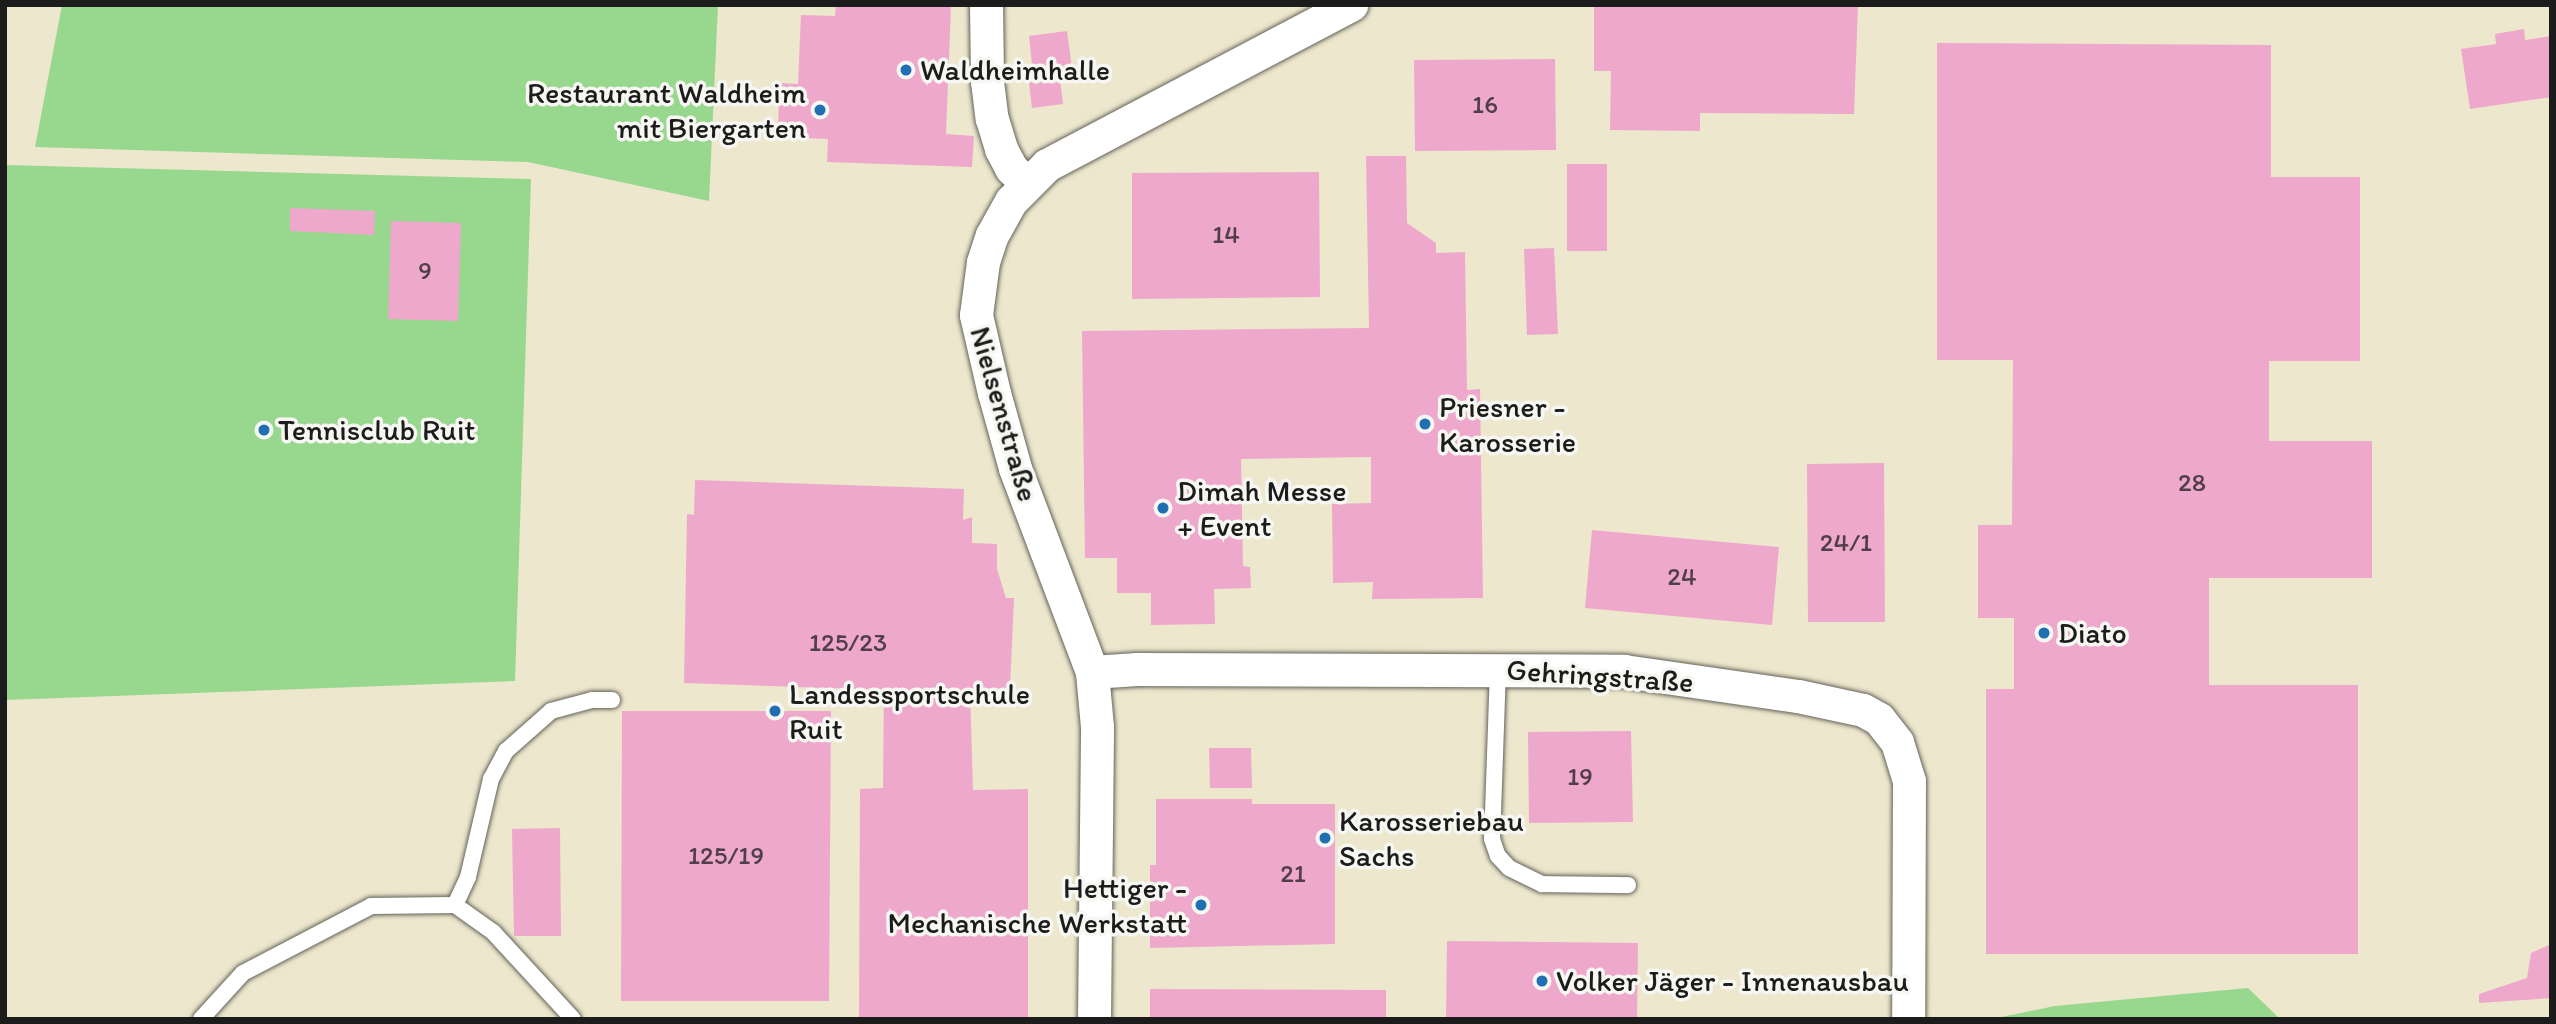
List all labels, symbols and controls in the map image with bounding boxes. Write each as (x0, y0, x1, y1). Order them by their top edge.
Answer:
place label: Waldheimhalle (920, 52, 1110, 88)
marker: Waldheimhalle (898, 62, 914, 78)
place label: Restaurant Waldheim mit Biergarten (527, 75, 806, 146)
house number: 16 (1472, 89, 1498, 121)
marker: Restaurant Waldheim mit Biergarten (812, 102, 828, 118)
house number: 14 (1212, 219, 1240, 251)
house number: 9 (418, 255, 432, 287)
street label: Nielsenstraße (962, 322, 1046, 506)
place label: Priesner - Karosserie (1439, 389, 1576, 460)
place label: Tennisclub Ruit (278, 412, 476, 448)
marker: Priesner - Karosserie (1417, 416, 1433, 432)
marker: Tennisclub Ruit (256, 422, 272, 438)
house number: 28 (2178, 467, 2206, 499)
place label: Dimah Messe + Event (1177, 473, 1345, 544)
marker: Dimah Messe + Event (1155, 500, 1171, 516)
house number: 24/1 (1820, 527, 1872, 559)
house number: 24 (1667, 561, 1697, 593)
place label: Diato (2058, 615, 2127, 651)
marker: Diato (2036, 625, 2052, 641)
house number: 125/23 (809, 627, 887, 659)
street label: Gehringstraße (1505, 652, 1695, 700)
place label: Landessportschule Ruit (789, 676, 1030, 746)
marker: Landessportschule Ruit (767, 703, 783, 719)
house number: 19 (1567, 761, 1593, 793)
place label: Karosseriebau Sachs (1339, 803, 1524, 874)
marker: Karosseriebau Sachs (1317, 830, 1333, 846)
house number: 125/19 (688, 840, 764, 872)
house number: 21 (1280, 858, 1306, 890)
place label: Hettiger - Mechanische Werkstatt (889, 870, 1187, 940)
marker: Hettiger - Mechanische Werkstatt (1193, 897, 1209, 913)
place label: Volker Jäger - Innenausbau (1556, 963, 1909, 999)
marker: Volker Jäger - Innenausbau (1534, 973, 1550, 989)

